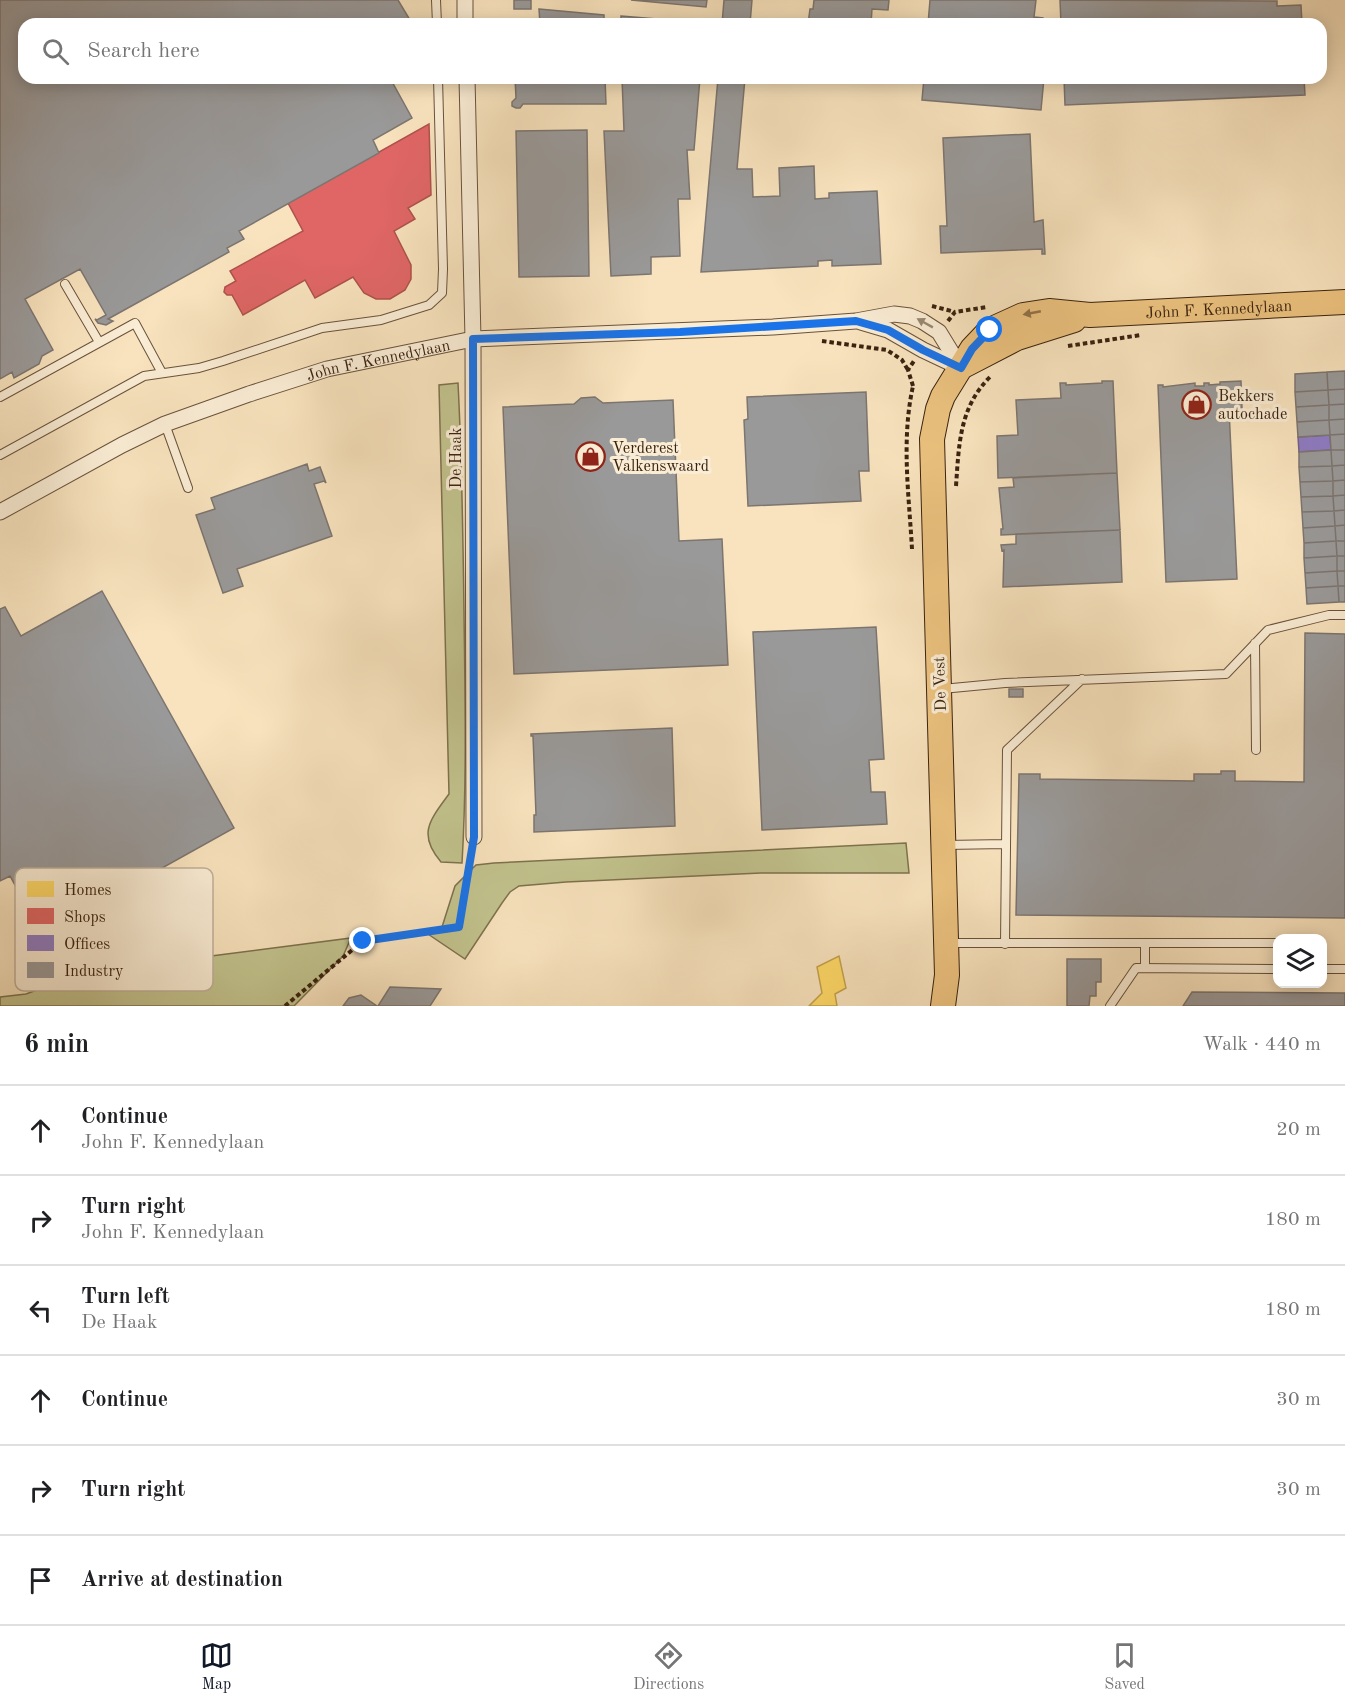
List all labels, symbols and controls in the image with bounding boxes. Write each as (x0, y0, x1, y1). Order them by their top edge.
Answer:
search box (18, 18, 1327, 84)
icon: search (39, 35, 72, 68)
text: Search here (87, 40, 200, 62)
street label: John F. Kennedylaan (1145, 299, 1293, 322)
one-way arrow (1023, 309, 1042, 318)
route start (976, 316, 1002, 342)
one-way arrow (917, 318, 933, 329)
street label: John F. Kennedylaan (305, 338, 452, 385)
shop icon: Bekkers autochade (1181, 388, 1213, 420)
place label: Bekkers autochade (1218, 389, 1287, 423)
street label: De Haak (449, 427, 465, 489)
shop icon: Verderest Valkenswaard (575, 440, 607, 472)
place label: Verderest Valkenswaard (612, 441, 709, 475)
street label: De Vest (932, 656, 950, 712)
legend (15, 868, 213, 991)
text: Homes (64, 883, 112, 899)
text: Shops (64, 910, 106, 926)
route end (349, 927, 375, 953)
map controls (1273, 934, 1327, 988)
button: layers (1273, 934, 1327, 988)
text: Offices (64, 937, 110, 953)
text: Industry (64, 964, 124, 980)
text: 6 min (24, 1032, 89, 1058)
text: Walk · 440 m (1202, 1035, 1321, 1055)
text: Continue (81, 1106, 168, 1128)
icon: ahead (24, 1114, 57, 1147)
text: 20 m (1276, 1120, 1321, 1140)
text: John F. Kennedylaan (81, 1133, 264, 1153)
text: Turn right (81, 1196, 185, 1218)
icon: right (24, 1204, 57, 1237)
text: 180 m (1265, 1210, 1321, 1230)
text: John F. Kennedylaan (81, 1223, 264, 1243)
text: Turn left (81, 1286, 170, 1308)
icon: left (24, 1294, 57, 1327)
text: 180 m (1265, 1300, 1321, 1320)
text: De Haak (81, 1313, 157, 1333)
icon: ahead (24, 1384, 57, 1417)
text: Continue (81, 1389, 168, 1411)
text: 30 m (1276, 1390, 1321, 1410)
icon: right (24, 1474, 57, 1507)
text: Turn right (81, 1479, 185, 1501)
text: 30 m (1276, 1480, 1321, 1500)
icon: arrive (24, 1564, 57, 1597)
text: Arrive at destination (81, 1569, 283, 1591)
tab: Map (200, 1639, 233, 1695)
tab: Directions (633, 1639, 704, 1695)
tab: Saved (1104, 1639, 1145, 1695)

